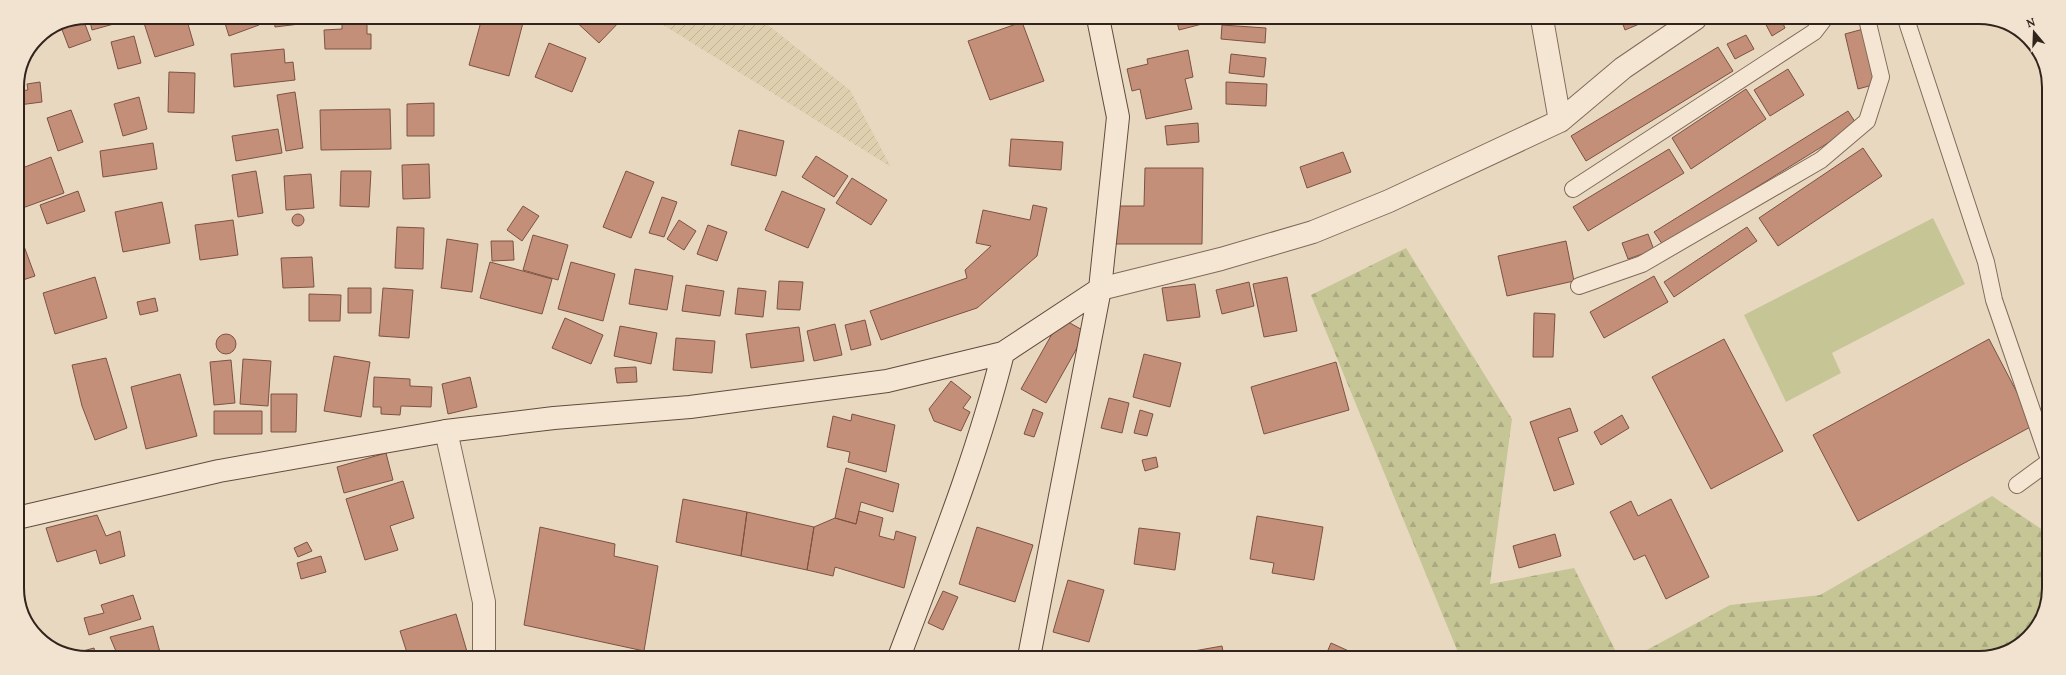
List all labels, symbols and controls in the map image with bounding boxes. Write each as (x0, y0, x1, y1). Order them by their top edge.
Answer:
north arrow (2014, 12, 2054, 52)
text: N (2024, 14, 2038, 31)

